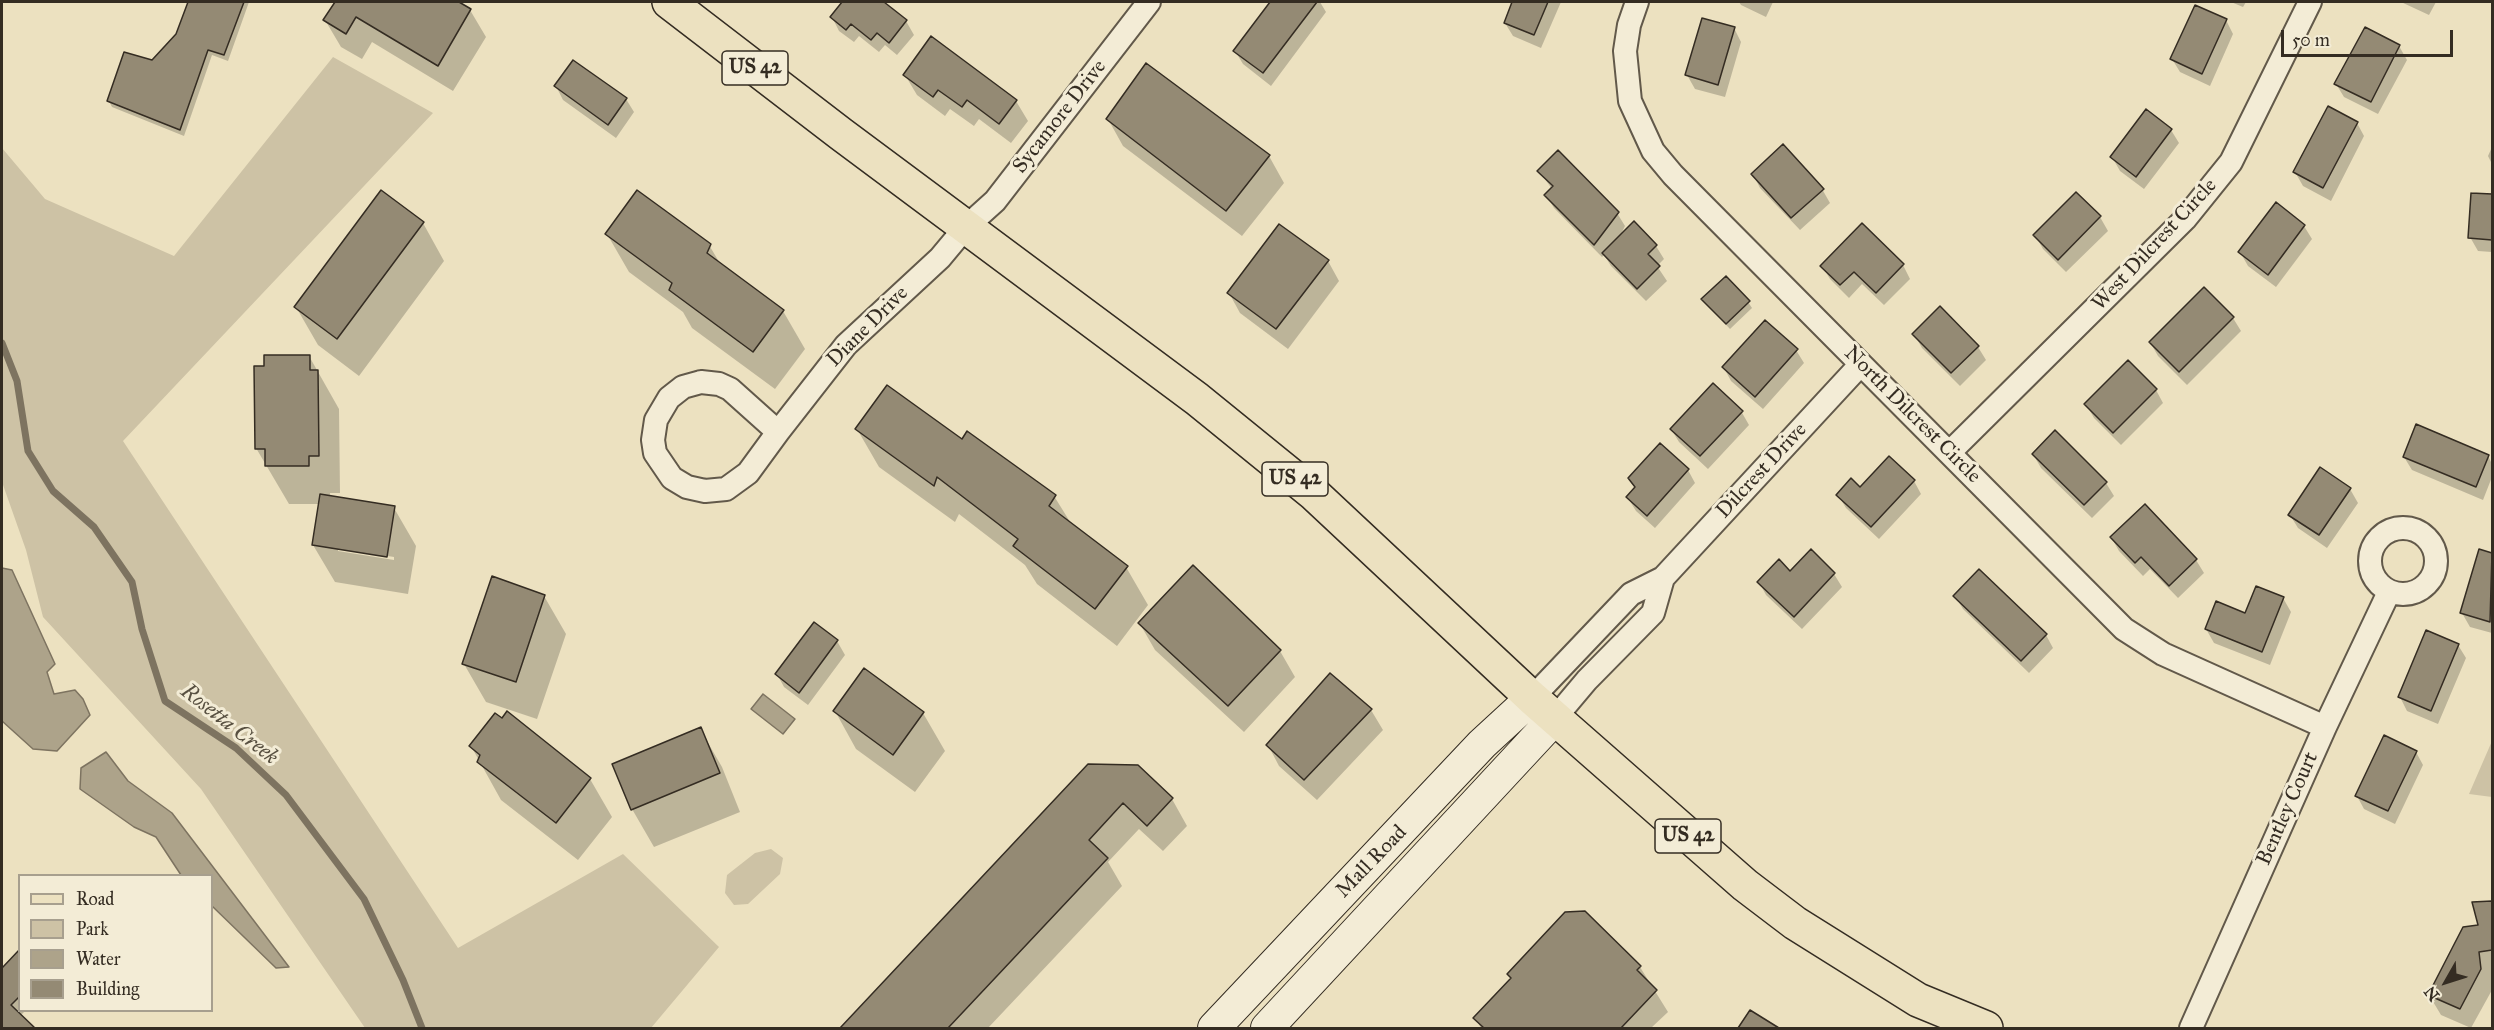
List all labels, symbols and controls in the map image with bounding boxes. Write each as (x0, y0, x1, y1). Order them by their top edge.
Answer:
scale bar (2284, 18, 2456, 56)
text: 50 m (2292, 29, 2330, 51)
road number: US 42 (722, 51, 788, 85)
street label: Sycamore Drive (1008, 55, 1112, 179)
street label: West Dilcrest Circle (2087, 174, 2223, 316)
street label: Diane Drive (822, 281, 914, 373)
street label: North Dilcrest Circle (1838, 341, 1986, 489)
street label: Dilcrest Drive (1711, 418, 1813, 524)
road number: US 42 (1262, 462, 1328, 496)
water label: Rosetta Creek (175, 679, 283, 771)
street label: Bentley Court (2252, 748, 2324, 870)
road number: US 42 (1655, 819, 1721, 853)
street label: Mall Road (1331, 820, 1413, 904)
legend (18, 874, 213, 1012)
text: Road (76, 888, 114, 910)
text: Park (76, 918, 109, 940)
text: Water (76, 948, 120, 970)
north arrow (2416, 952, 2476, 1012)
text: Building (76, 978, 139, 1000)
text: N (2420, 982, 2443, 1005)

